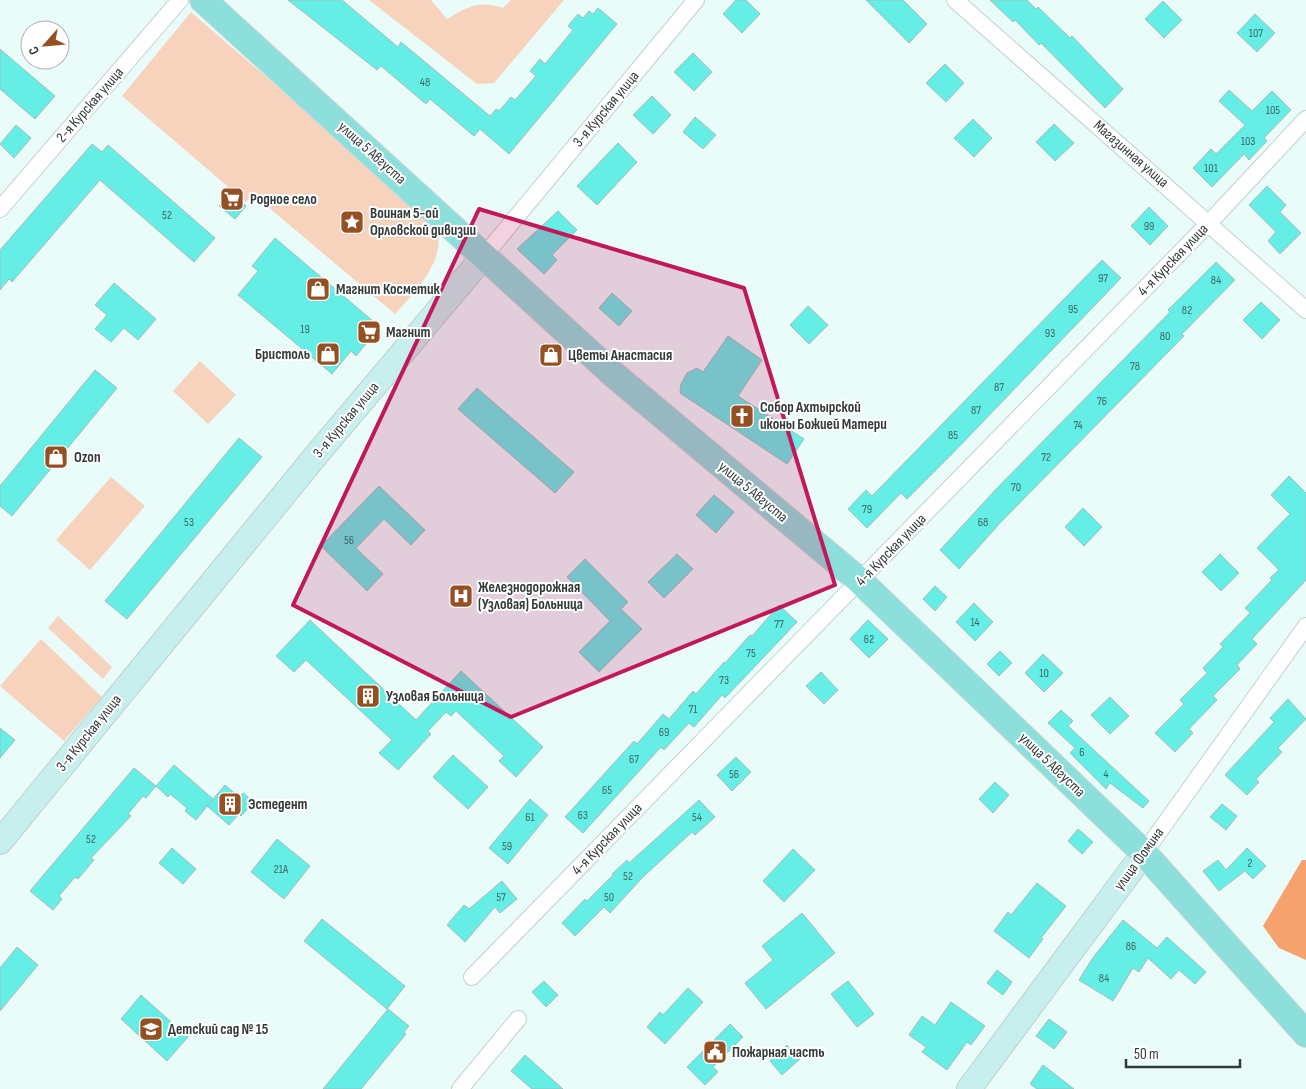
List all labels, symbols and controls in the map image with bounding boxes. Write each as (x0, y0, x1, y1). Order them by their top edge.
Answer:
north arrow (20, 20, 70, 70)
house number: 107 (1249, 26, 1263, 41)
text: С (25, 44, 43, 58)
street label: 2-я Курская улица (52, 63, 128, 146)
street label: 3-я Курская улица (569, 67, 643, 151)
house number: 48 (420, 75, 430, 90)
house number: 105 (1266, 103, 1280, 118)
street label: Магазинная улица (1089, 116, 1173, 192)
street label: улица 5 Августа (334, 117, 410, 189)
house number: 103 (1241, 134, 1255, 149)
house number: 101 (1204, 161, 1219, 176)
supermarket icon: Родное село (219, 186, 245, 212)
place label: Родное село (250, 190, 317, 209)
place label: Воинам 5-ой Орловской дивизии (370, 204, 476, 240)
house number: 52 (162, 208, 172, 223)
place icon: Воинам 5-ой Орловской дивизии (339, 209, 365, 235)
house number: 99 (1144, 219, 1154, 234)
street label: 4-я Курская улица (1134, 220, 1212, 300)
house number: 97 (1098, 271, 1108, 286)
house number: 84 (1211, 273, 1221, 288)
shop icon: Магнит Косметик (305, 276, 331, 302)
place label: Магнит Косметик (336, 280, 441, 299)
house number: 95 (1068, 302, 1078, 317)
house number: 82 (1182, 303, 1192, 318)
supermarket icon: Магнит (356, 319, 382, 345)
house number: 19 (300, 322, 310, 337)
place label: Магнит (386, 323, 431, 342)
house number: 93 (1045, 326, 1055, 341)
house number: 80 (1160, 329, 1170, 344)
shop icon: Бристоль (315, 341, 341, 367)
shop icon: Цветы Анастасия (538, 342, 564, 368)
place label: Бристоль (255, 345, 310, 364)
place label: Цветы Анастасия (568, 346, 672, 365)
house number: 78 (1130, 359, 1140, 374)
street label: 3-я Курская улица (309, 378, 383, 462)
house number: 87 (994, 380, 1004, 395)
house number: 76 (1097, 394, 1107, 409)
place label: Собор Ахтырской иконы Божией Матери (760, 398, 887, 434)
church icon: Собор Ахтырской иконы Божией Матери (729, 403, 755, 429)
house number: 87 (971, 403, 981, 418)
house number: 74 (1073, 418, 1083, 433)
house number: 85 (948, 428, 958, 443)
shop icon: Ozon (43, 444, 69, 470)
place label: Ozon (74, 448, 101, 467)
house number: 72 (1041, 450, 1051, 465)
street label: улица 5 Августа (714, 457, 792, 527)
house number: 70 (1011, 480, 1021, 495)
house number: 79 (862, 502, 872, 517)
street label: 4-я Курская улица (852, 510, 930, 590)
house number: 53 (184, 515, 194, 530)
house number: 68 (978, 515, 988, 530)
house number: 56 (344, 533, 354, 548)
place label: Железнодорожная (Узловая) Больница (478, 578, 583, 614)
hospital icon: Железнодорожная (Узловая) Больница (448, 583, 474, 609)
house number: 14 (970, 615, 980, 630)
house number: 77 (774, 617, 784, 632)
house number: 62 (864, 632, 874, 647)
house number: 75 (746, 646, 756, 661)
house number: 10 (1039, 666, 1049, 681)
house number: 73 (719, 673, 729, 688)
building icon: Узловая Больница (355, 683, 381, 709)
place label: Узловая Больница (386, 687, 484, 706)
street label: 3-я Курская улица (52, 691, 126, 775)
house number: 71 (688, 702, 698, 717)
house number: 69 (659, 725, 669, 740)
street label: улица 5 Августа (1015, 729, 1089, 802)
house number: 6 (1079, 745, 1085, 760)
house number: 67 (629, 752, 639, 767)
house number: 56 (729, 767, 739, 782)
house number: 4 (1103, 767, 1109, 782)
house number: 65 (602, 783, 612, 798)
building icon: Эстедент (217, 791, 243, 817)
place label: Эстедент (248, 795, 308, 814)
street label: 4-я Курская улица (568, 799, 646, 879)
house number: 63 (578, 808, 588, 823)
house number: 61 (525, 810, 536, 825)
house number: 54 (692, 810, 702, 825)
street label: улица Фомина (1110, 824, 1168, 894)
house number: 52 (86, 832, 96, 847)
house number: 59 (502, 839, 512, 854)
house number: 2 (1248, 856, 1253, 871)
house number: 21А (274, 862, 289, 877)
house number: 52 (623, 869, 633, 884)
house number: 57 (496, 890, 506, 905)
house number: 50 (604, 890, 614, 905)
house number: 86 (1126, 939, 1136, 954)
house number: 84 (1099, 971, 1109, 986)
school or university icon: Детский сад № 15 (138, 1016, 164, 1042)
place label: Детский сад № 15 (168, 1020, 269, 1039)
scale bar (1126, 1036, 1240, 1068)
public building icon: Пожарная часть (702, 1039, 728, 1065)
place label: Пожарная часть (732, 1043, 825, 1062)
text: 50 m (1134, 1045, 1159, 1064)

